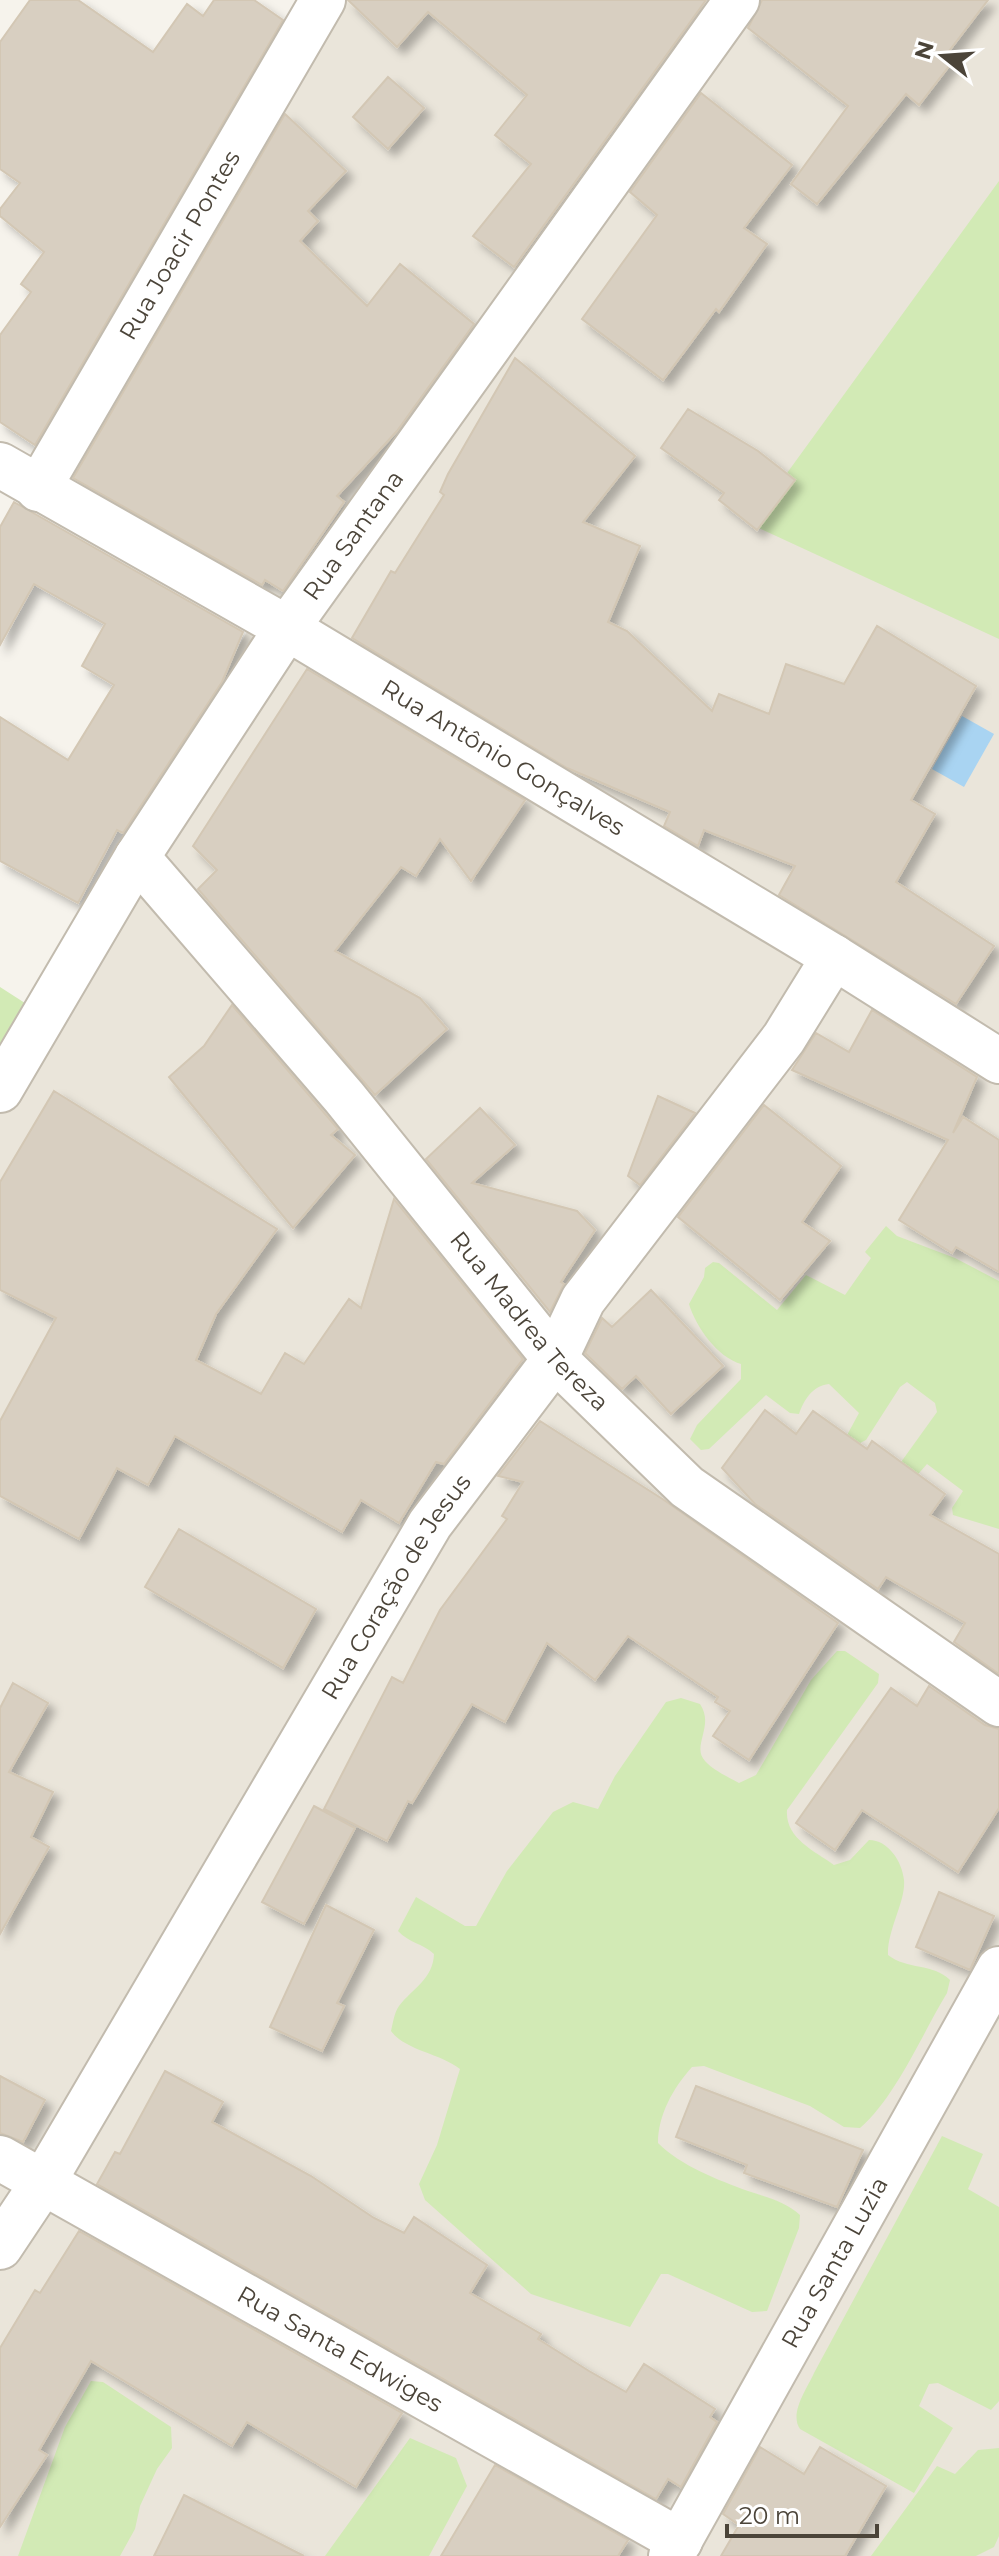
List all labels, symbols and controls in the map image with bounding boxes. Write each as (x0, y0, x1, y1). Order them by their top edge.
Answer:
north arrow (903, 16, 983, 96)
text: N (909, 38, 940, 63)
street label: Rua Joacir Pontes (113, 145, 246, 345)
street label: Rua Santana (297, 464, 409, 606)
street label: Rua Antônio Gonçalves (376, 673, 630, 842)
street label: Rua Madrea Tereza (444, 1225, 615, 1417)
street label: Rua Coração de Jesus (315, 1468, 477, 1705)
street label: Rua Santa Luzia (775, 2172, 894, 2353)
street label: Rua Santa Edwiges (232, 2280, 448, 2418)
scale bar (727, 2488, 877, 2538)
text: 20 m (739, 2501, 800, 2530)

